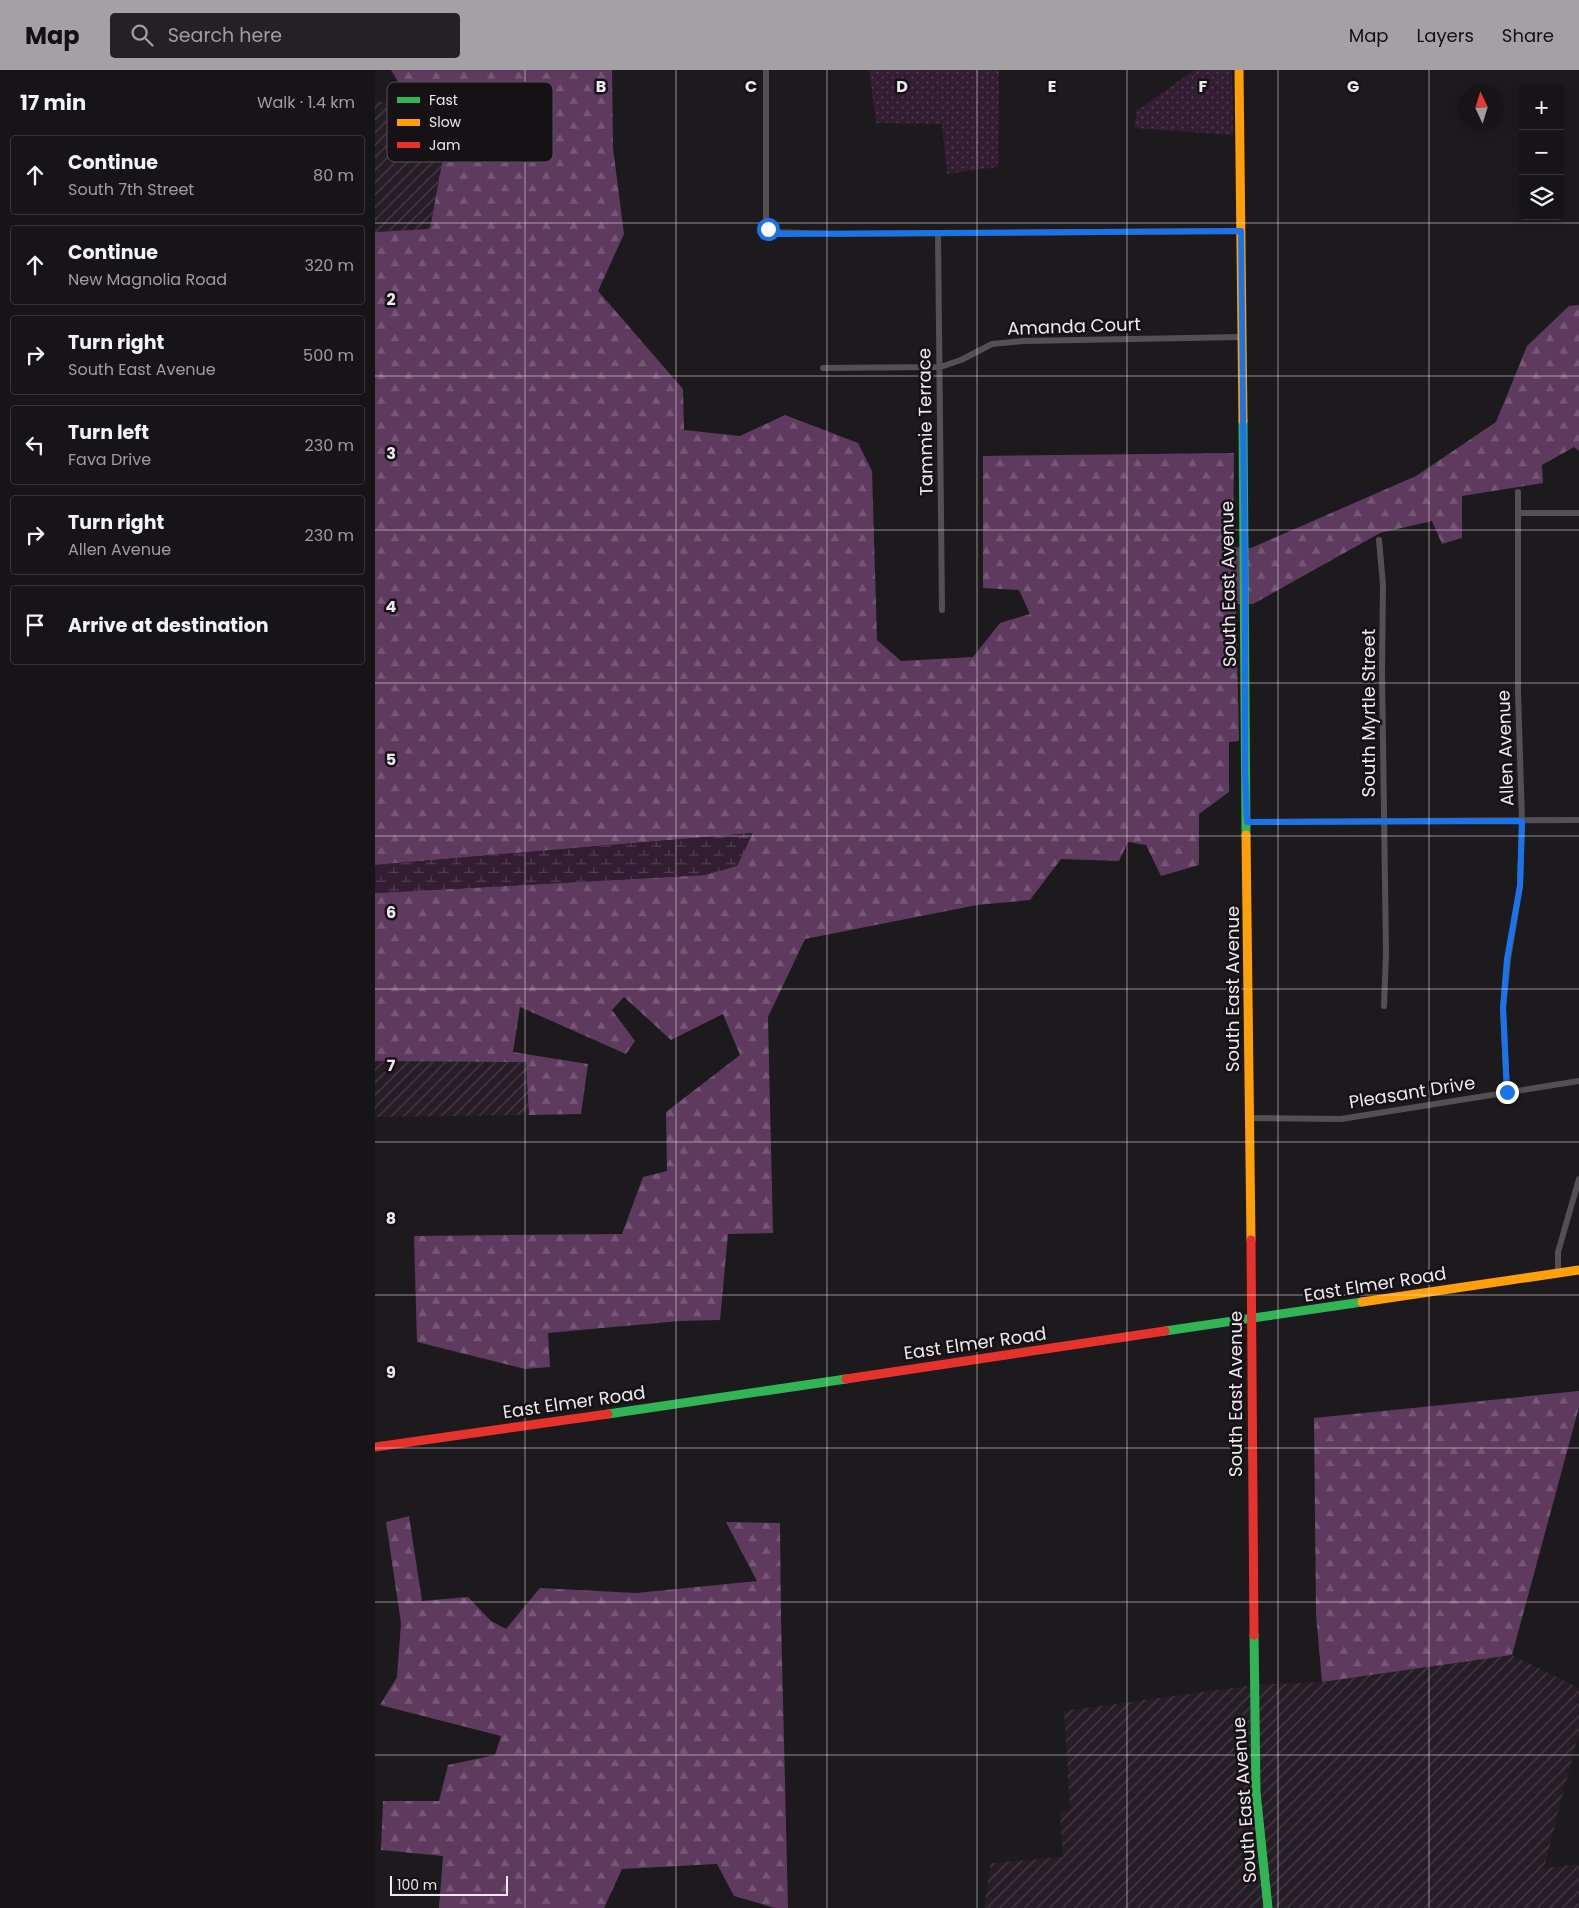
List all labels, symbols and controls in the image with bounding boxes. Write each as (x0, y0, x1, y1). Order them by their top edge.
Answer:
search box (110, 13, 460, 58)
text: Map (25, 19, 80, 52)
icon: search (128, 21, 156, 49)
text: Search here (168, 22, 282, 49)
text: Map (1349, 23, 1389, 48)
text: Layers (1417, 23, 1474, 48)
text: Share (1502, 23, 1554, 48)
text: B (596, 75, 606, 98)
text: C (745, 75, 757, 98)
text: D (896, 75, 908, 98)
text: E (1048, 75, 1056, 98)
text: F (1199, 75, 1208, 98)
text: G (1347, 75, 1359, 98)
legend (387, 82, 553, 162)
north arrow (1459, 85, 1504, 130)
map controls (1519, 85, 1564, 220)
button: + (1519, 85, 1564, 130)
text: 17 min (20, 88, 86, 117)
text: Fast (429, 90, 458, 110)
text: Walk · 1.4 km (257, 91, 355, 114)
text: Slow (429, 112, 462, 132)
button: − (1519, 130, 1564, 175)
text: Jam (429, 135, 460, 155)
text: Continue (68, 149, 158, 176)
icon: ahead (21, 161, 49, 189)
text: 80 m (313, 164, 354, 187)
button: layers (1519, 175, 1564, 220)
text: South 7th Street (68, 178, 194, 201)
route start (757, 218, 780, 241)
text: Continue (68, 239, 158, 266)
icon: ahead (21, 251, 49, 279)
text: 320 m (305, 254, 354, 277)
text: New Magnolia Road (68, 268, 227, 291)
text: 2 (386, 288, 396, 311)
street label: Amanda Court (1007, 311, 1141, 341)
text: Turn right (68, 329, 164, 356)
icon: right (21, 341, 49, 369)
text: 500 m (303, 344, 354, 367)
street label: Tammie Terrace (911, 348, 939, 496)
text: South East Avenue (68, 358, 216, 381)
text: Turn left (68, 419, 149, 446)
icon: left (21, 431, 49, 459)
text: 230 m (305, 434, 354, 457)
text: 3 (386, 442, 396, 465)
text: Fava Drive (68, 448, 151, 471)
street label: South East Avenue (1214, 501, 1242, 667)
text: Turn right (68, 509, 164, 536)
icon: right (21, 521, 49, 549)
text: 230 m (305, 524, 354, 547)
text: Allen Avenue (68, 538, 171, 561)
text: 4 (386, 595, 397, 618)
icon: arrive (21, 611, 49, 639)
text: Arrive at destination (68, 612, 269, 639)
street label: South Myrtle Street (1356, 629, 1381, 797)
street label: Allen Avenue (1490, 690, 1520, 806)
text: 5 (386, 748, 396, 771)
text: 6 (386, 901, 396, 924)
street label: South East Avenue (1220, 906, 1245, 1072)
text: 7 (387, 1054, 396, 1077)
street label: Pleasant Drive (1347, 1070, 1477, 1114)
route end (1496, 1081, 1519, 1104)
text: 8 (386, 1207, 396, 1230)
street label: East Elmer Road (1302, 1260, 1448, 1308)
street label: South East Avenue (1223, 1311, 1248, 1477)
street label: East Elmer Road (902, 1321, 1048, 1365)
text: 9 (386, 1361, 396, 1384)
street label: East Elmer Road (501, 1380, 647, 1424)
street label: South East Avenue (1226, 1716, 1262, 1884)
scale bar (390, 1873, 507, 1896)
text: 100 m (397, 1875, 437, 1895)

